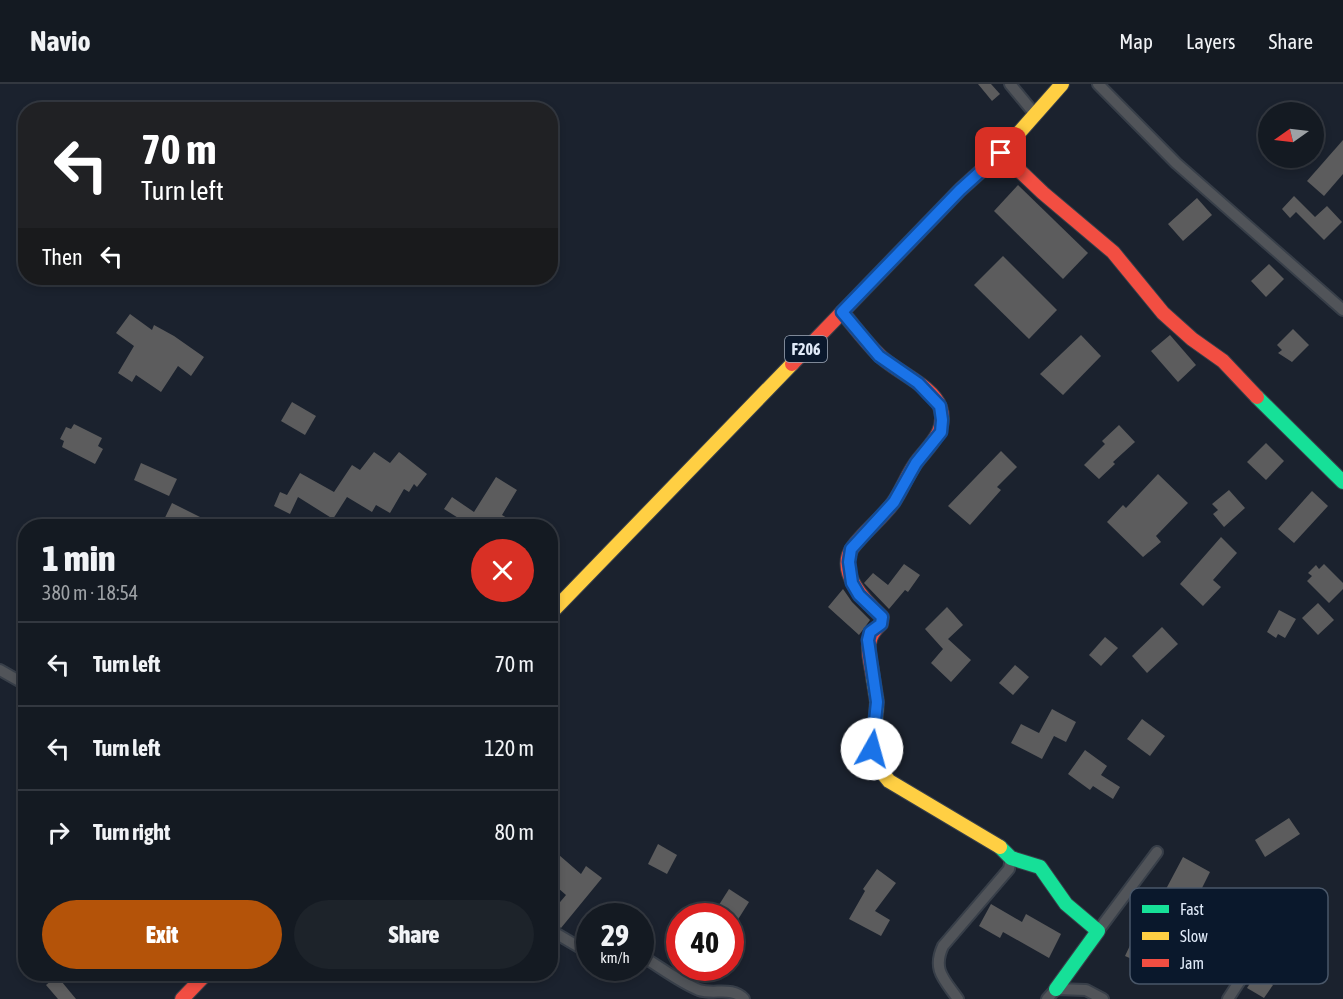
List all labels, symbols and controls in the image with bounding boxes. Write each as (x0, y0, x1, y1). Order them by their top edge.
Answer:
text: Navio (30, 25, 91, 57)
text: Map (1119, 29, 1153, 53)
text: Layers (1186, 29, 1236, 53)
text: Share (1269, 29, 1313, 53)
north arrow (1258, 102, 1324, 168)
map controls (1258, 102, 1324, 168)
text: 70 m (141, 125, 216, 173)
icon: left (42, 126, 120, 204)
pin (975, 127, 1026, 178)
icon: arrive (984, 136, 1017, 169)
text: Turn left (141, 175, 224, 206)
icon: left (95, 240, 128, 273)
text: Then (42, 244, 83, 270)
road number: F206 (785, 336, 827, 362)
text: 1 min (42, 537, 116, 579)
button: close (471, 539, 534, 602)
text: 380 m · 18:54 (42, 581, 138, 604)
icon: left (42, 648, 75, 681)
text: Turn left (93, 651, 160, 677)
text: 70 m (494, 651, 534, 677)
position arrow (840, 717, 904, 781)
icon: left (42, 732, 75, 765)
text: Turn left (93, 735, 160, 761)
text: 120 m (484, 735, 534, 761)
icon: right (42, 816, 75, 849)
text: Turn right (93, 819, 170, 845)
text: 80 m (494, 819, 534, 845)
legend (1130, 888, 1328, 984)
button: Exit (42, 900, 282, 969)
button: Share (294, 900, 534, 969)
text: Fast (1180, 900, 1204, 918)
speed limit sign: 40 (666, 903, 744, 981)
text: 29 (601, 918, 629, 952)
text: Slow (1180, 927, 1208, 945)
text: km/h (600, 949, 630, 966)
text: Jam (1180, 954, 1204, 972)

